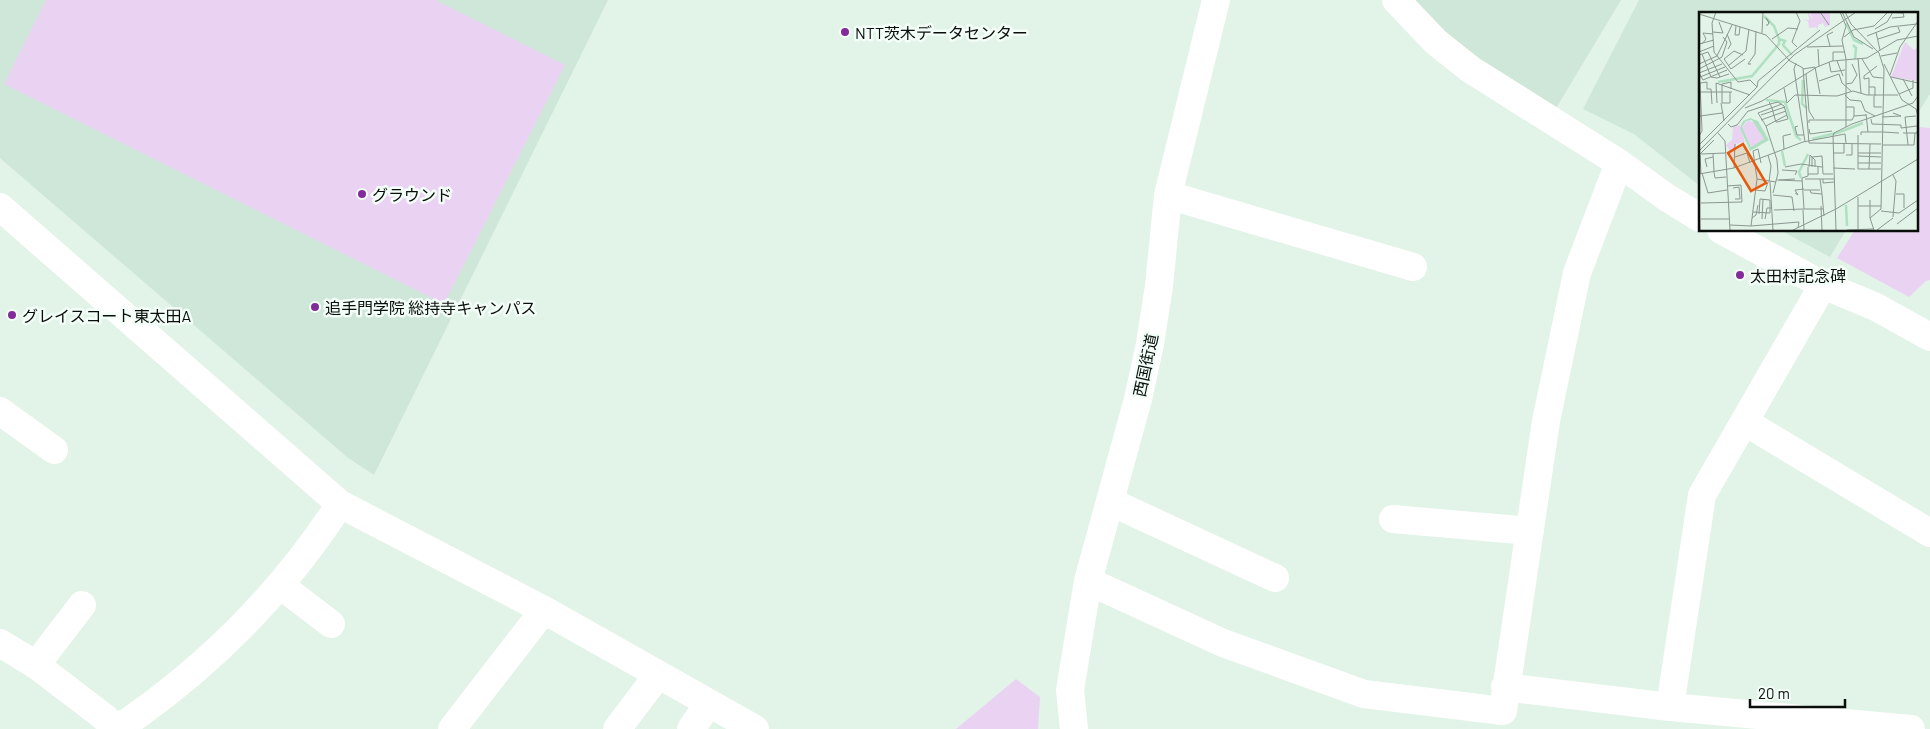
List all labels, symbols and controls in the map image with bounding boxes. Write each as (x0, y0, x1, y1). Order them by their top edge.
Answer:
inset map (1699, 12, 1918, 231)
place label: NTT茨木データセンター (855, 23, 1028, 42)
marker: NTT茨木データセンター (839, 26, 851, 38)
place label: グラウンド (372, 185, 452, 204)
marker: グラウンド (356, 188, 368, 200)
place label: 太田村記念碑 (1750, 266, 1846, 285)
marker: 太田村記念碑 (1734, 269, 1746, 281)
place label: 追手門学院 総持寺キャンパス (325, 298, 536, 317)
marker: 追手門学院 総持寺キャンパス (309, 301, 321, 313)
place label: グレイスコート東太田A (22, 306, 192, 325)
marker: グレイスコート東太田A (6, 309, 18, 321)
street label: 西国街道 (1129, 332, 1161, 398)
scale bar (1750, 676, 1845, 708)
text: 20 m (1758, 684, 1790, 702)

